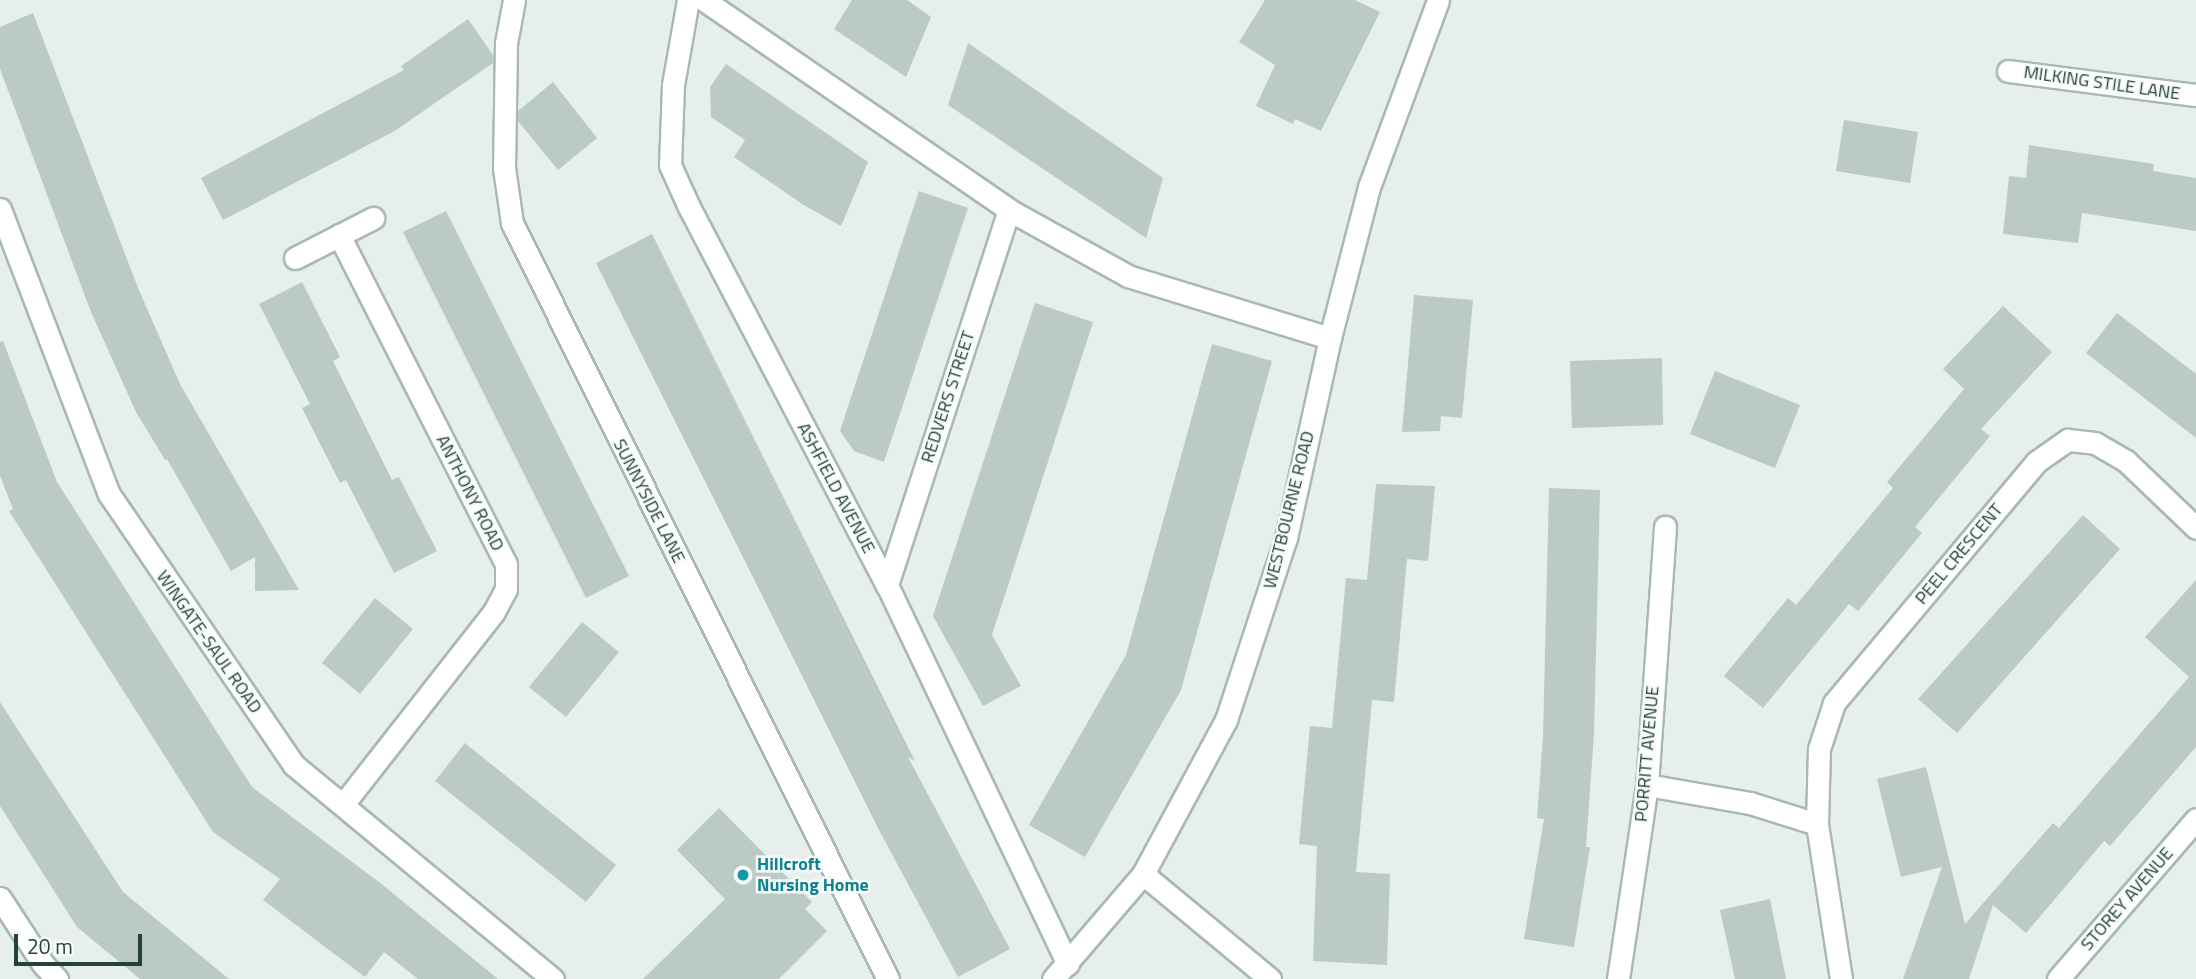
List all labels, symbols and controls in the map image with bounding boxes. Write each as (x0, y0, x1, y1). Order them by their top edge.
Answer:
street label: MILKING STILE LANE (2022, 61, 2182, 105)
street label: REDVERS STREET (917, 328, 979, 466)
street label: ASHFIELD AVENUE (792, 419, 880, 557)
street label: WESTBOURNE ROAD (1259, 429, 1319, 591)
street label: ANTHONY ROAD (431, 431, 509, 555)
street label: SUNNYSIDE LANE (608, 435, 690, 567)
street label: PEEL CRESCENT (1911, 499, 2007, 609)
street label: WINGATE-SAUL ROAD (152, 566, 266, 718)
street label: PORRITT AVENUE (1630, 685, 1664, 823)
street label: STOREY AVENUE (2076, 843, 2178, 955)
place label: Hillcroft Nursing Home (757, 854, 869, 896)
marker: Hillcroft Nursing Home (735, 867, 751, 883)
scale bar (18, 920, 145, 964)
text: 20 m (27, 930, 73, 962)

